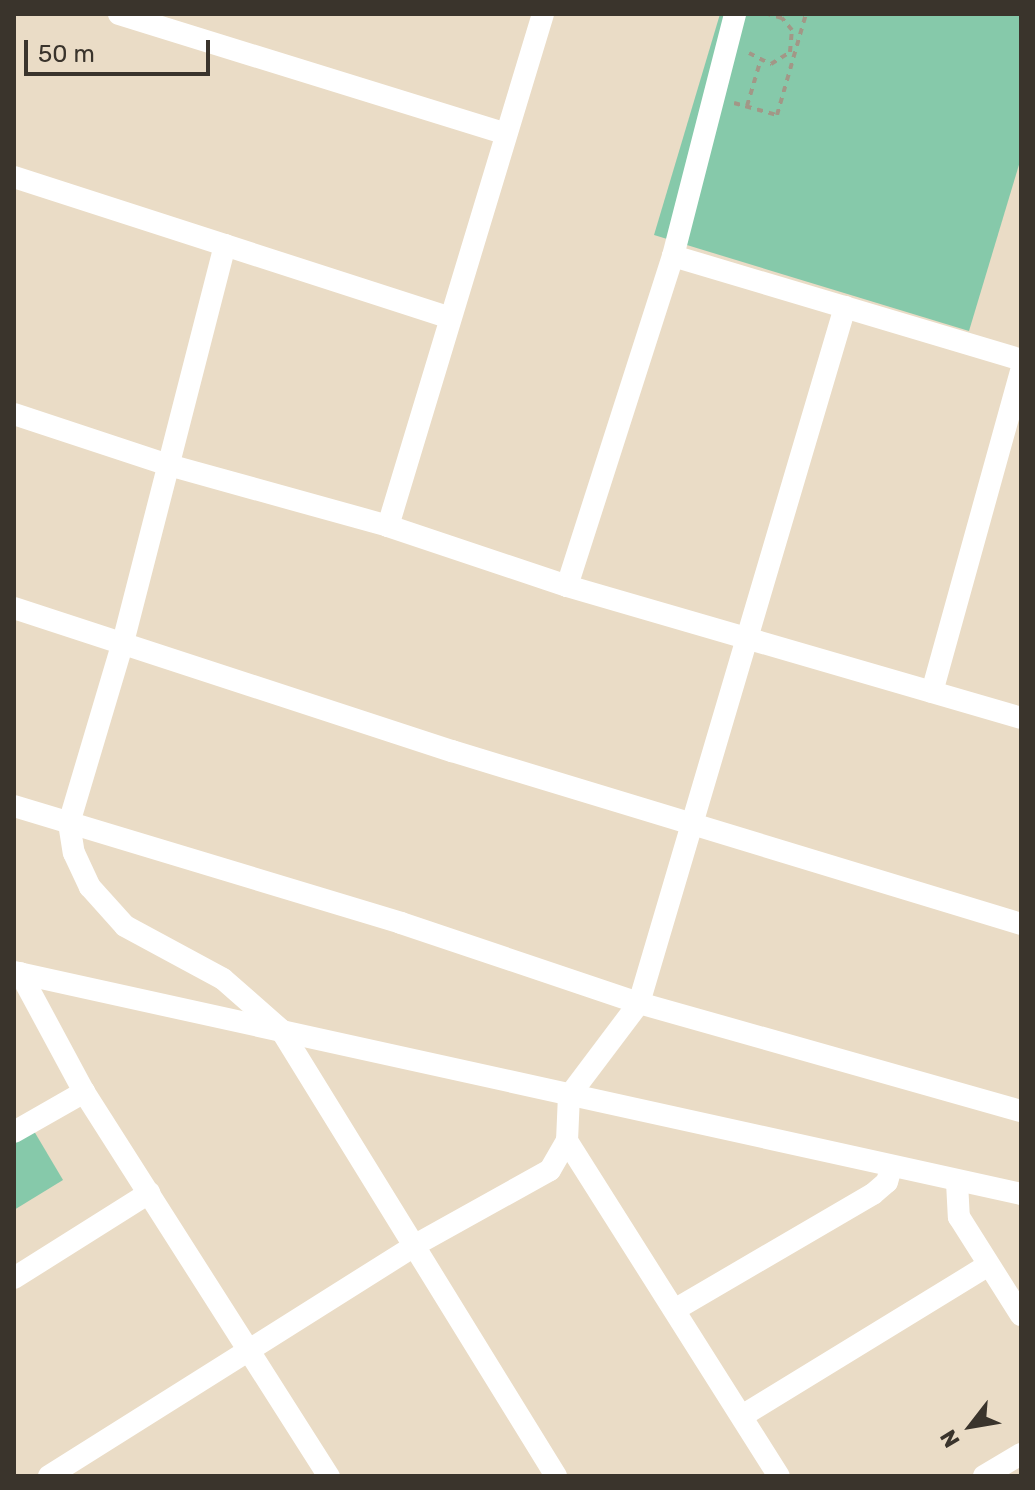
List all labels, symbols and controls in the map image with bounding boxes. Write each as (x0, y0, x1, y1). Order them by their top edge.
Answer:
scale bar (28, 24, 214, 74)
text: 50 m (38, 40, 95, 68)
north arrow (931, 1386, 1011, 1466)
text: N (934, 1425, 966, 1452)

